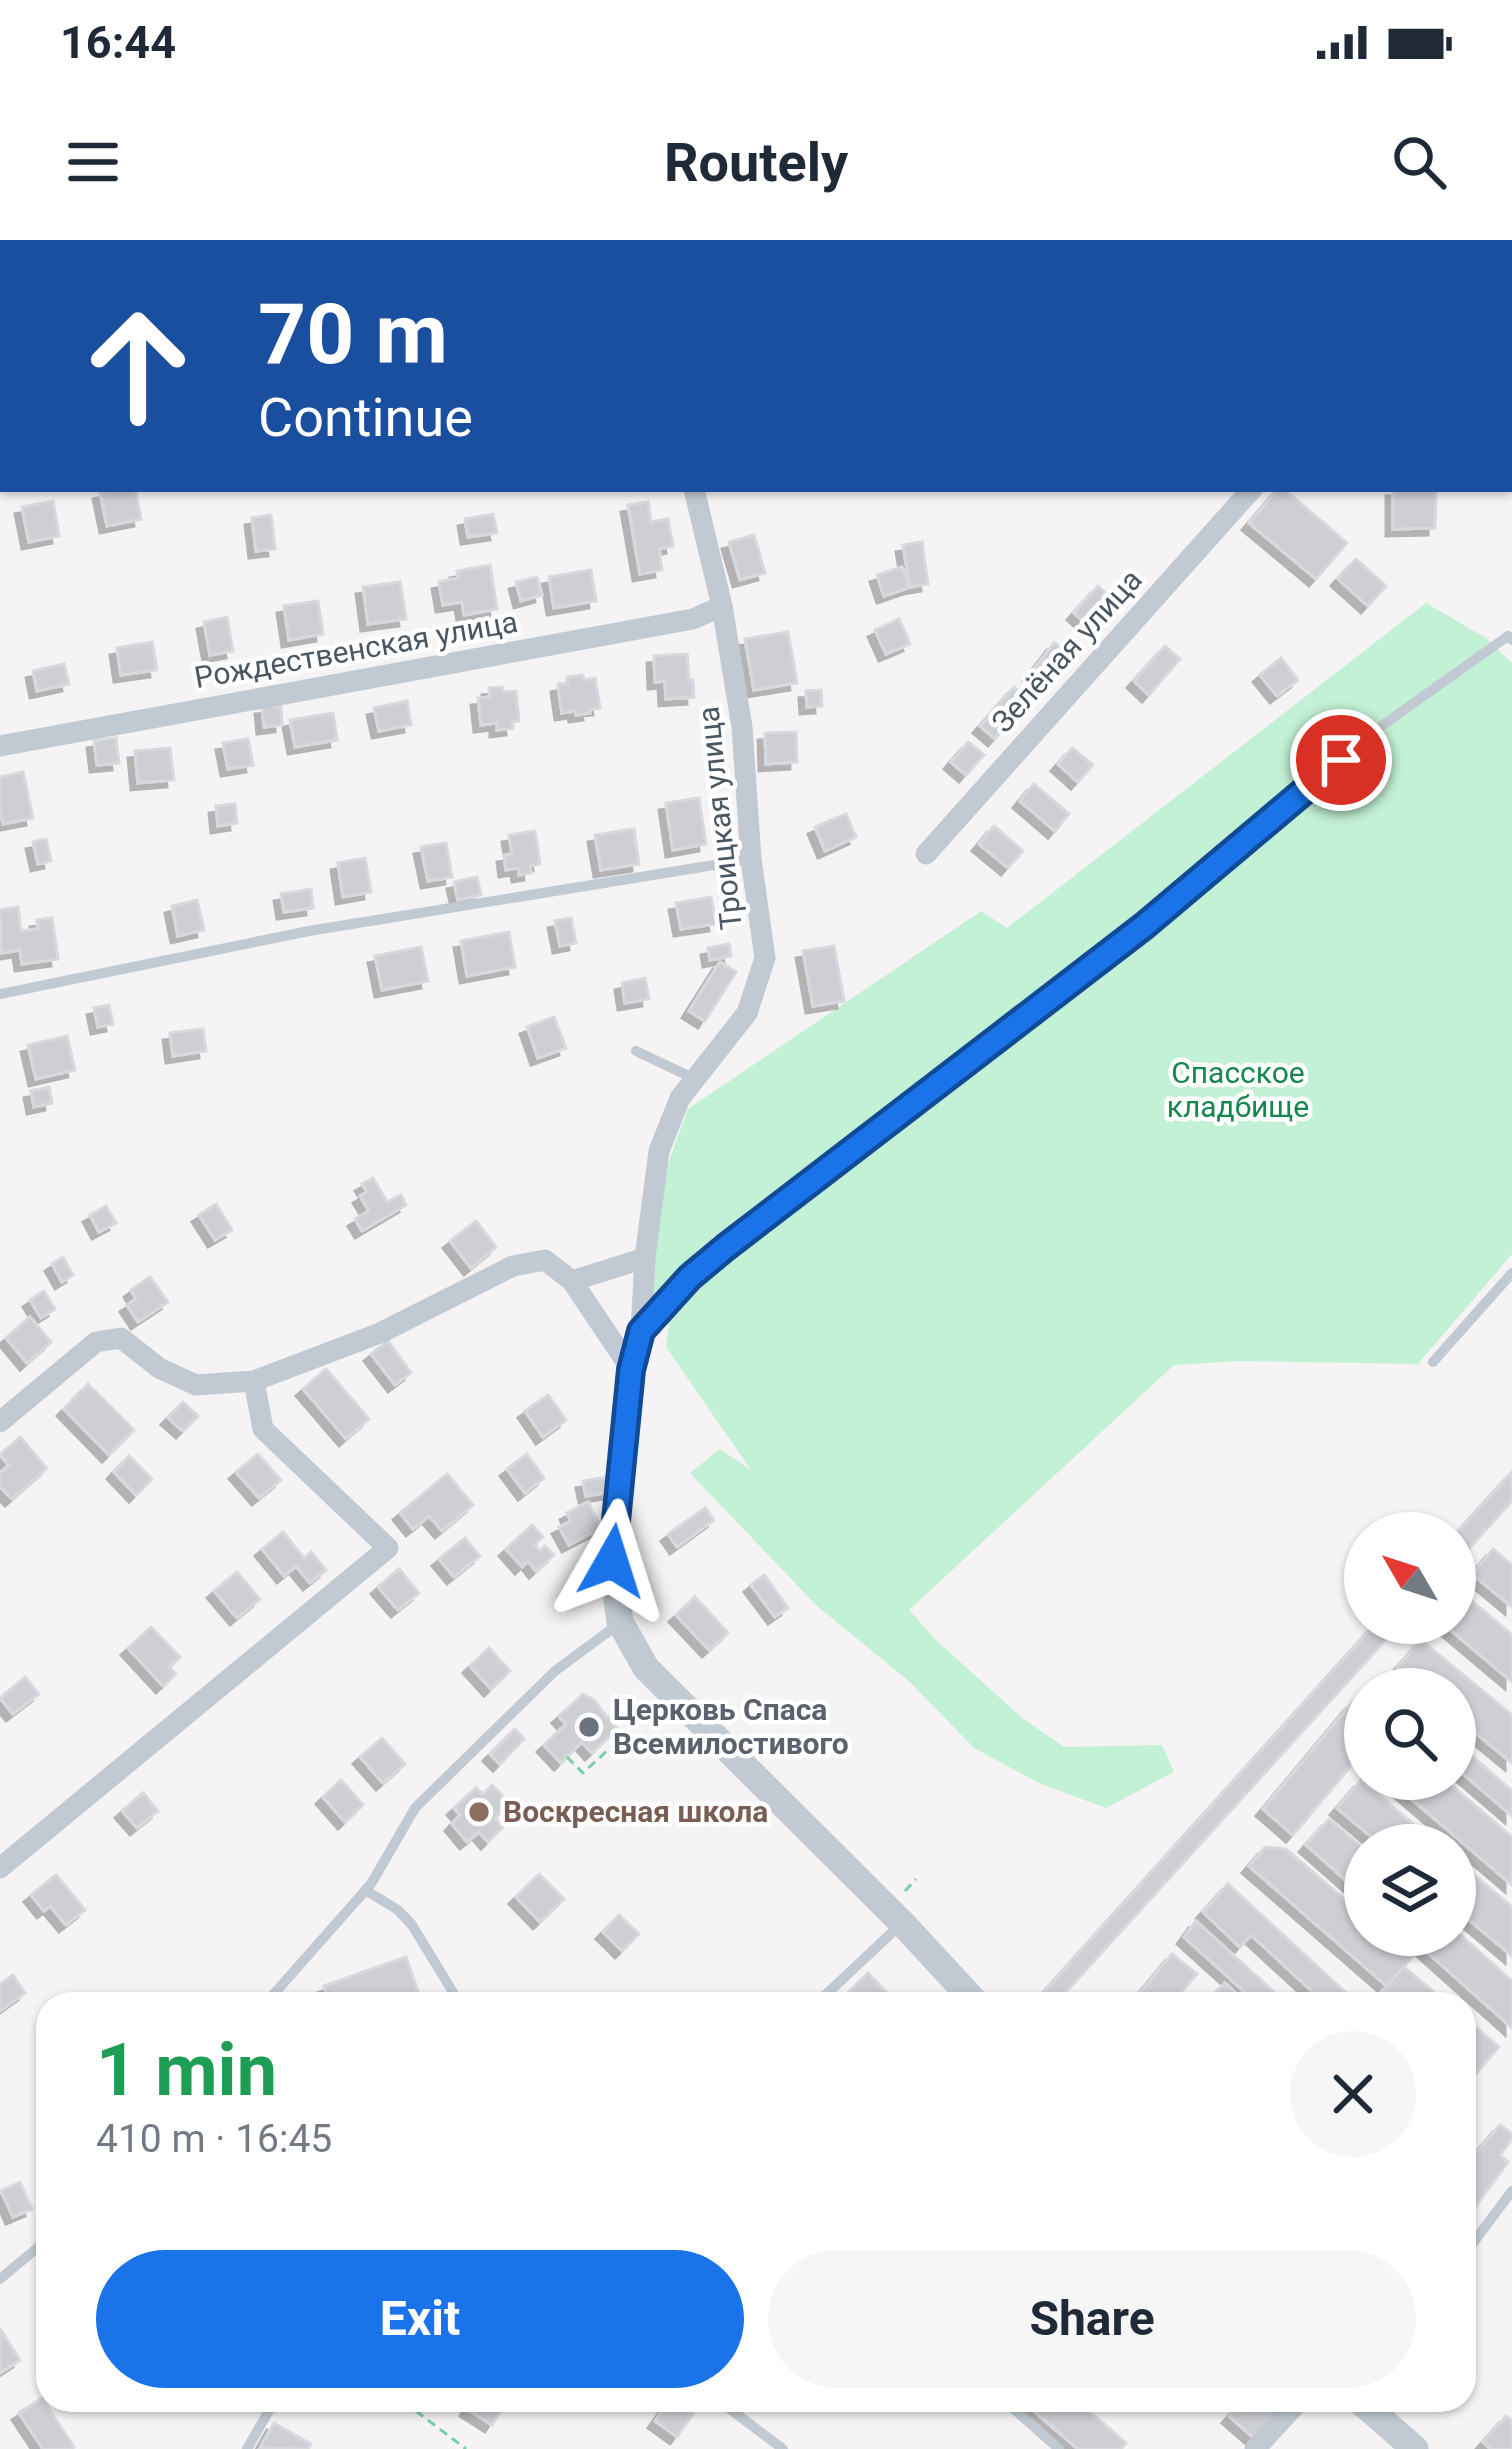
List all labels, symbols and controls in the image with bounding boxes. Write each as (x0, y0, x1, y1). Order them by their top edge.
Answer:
text: 16:44 (60, 16, 176, 69)
icon: menu (60, 129, 126, 195)
icon: search (1386, 129, 1452, 195)
text: Routely (664, 131, 848, 194)
text: 70 m (258, 285, 448, 384)
icon: ahead (60, 288, 216, 444)
text: Continue (258, 386, 473, 449)
street label: Зелёная улица (984, 562, 1149, 739)
street label: Рождественская улица (192, 604, 520, 695)
street label: Троицкая улица (690, 705, 749, 931)
pin (1290, 709, 1392, 811)
icon: arrive (1308, 727, 1374, 793)
park label: Спасское кладбище (1167, 1055, 1309, 1124)
position arrow (549, 1498, 675, 1624)
north arrow (1344, 1512, 1476, 1644)
map controls (1344, 1512, 1476, 1956)
button: search (1344, 1668, 1476, 1800)
place label: Церковь Спаса Всемилостивого (613, 1692, 849, 1761)
marker: Церковь Спаса Всемилостивого (576, 1714, 602, 1740)
place label: Воскресная школа (503, 1794, 768, 1829)
marker: Воскресная школа (466, 1799, 492, 1825)
button: layers (1344, 1824, 1476, 1956)
text: 1 min (96, 2028, 277, 2113)
button: close (1290, 2031, 1416, 2157)
text: 410 m · 16:45 (96, 2116, 332, 2162)
button: Exit (96, 2250, 744, 2388)
button: Share (768, 2250, 1416, 2388)

